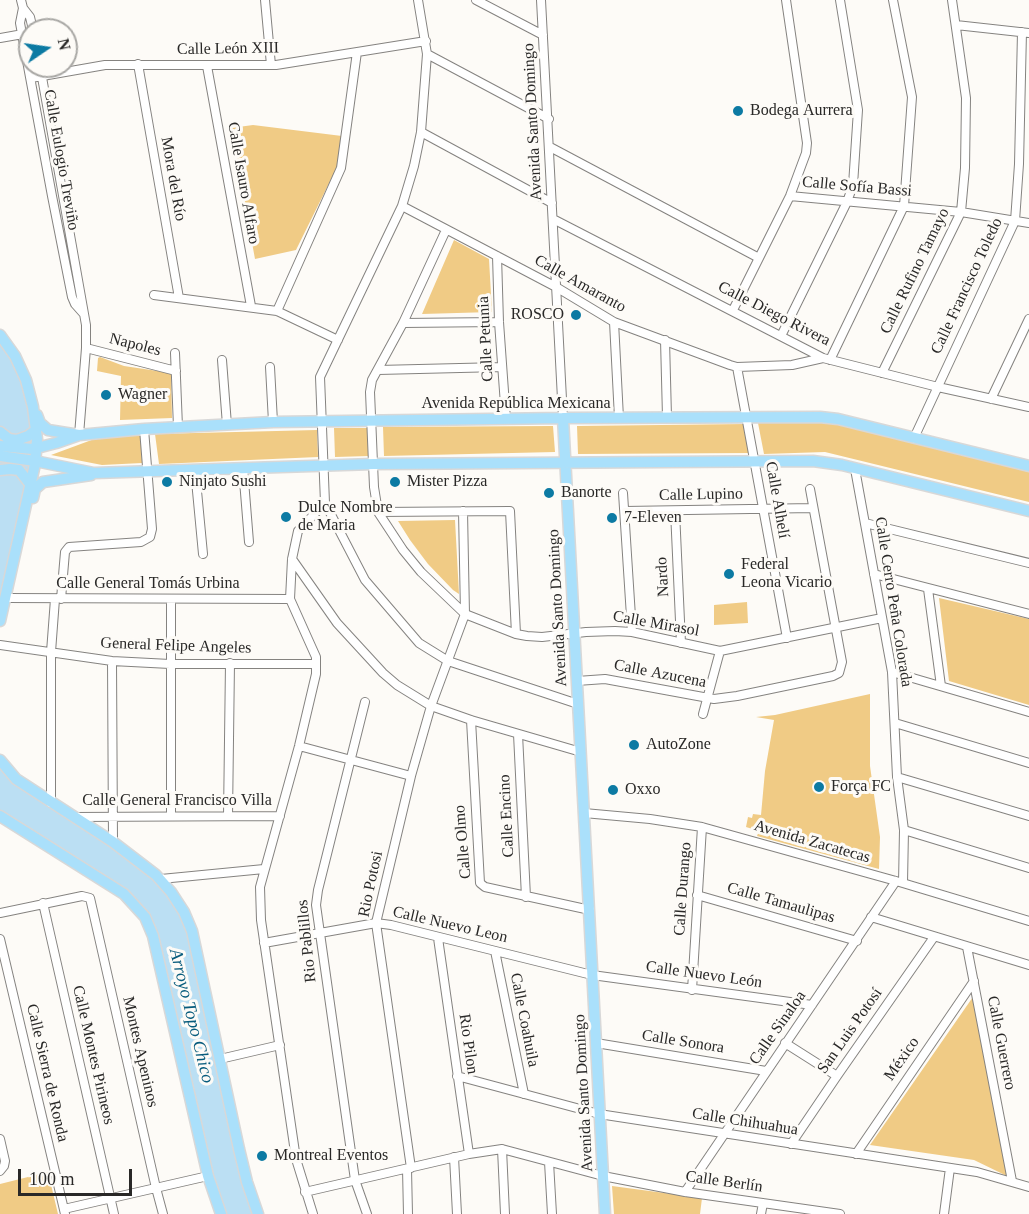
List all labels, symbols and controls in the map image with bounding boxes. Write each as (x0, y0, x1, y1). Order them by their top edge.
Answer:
north arrow (18, 18, 78, 78)
text: N (54, 37, 74, 52)
street label: Calle León XIII (177, 39, 279, 59)
street label: Avenida Santo Domingo (519, 43, 547, 201)
street label: Calle Eulogio Treviño (39, 88, 83, 232)
place label: Bodega Aurrera (750, 101, 853, 121)
marker: Bodega Aurrera (731, 104, 745, 118)
street label: Calle Isauro Alfaro (223, 121, 263, 245)
street label: Mora del Río (156, 135, 190, 223)
street label: Calle Sofía Bassi (801, 173, 913, 201)
street label: Calle Rufino Tamayo (876, 205, 954, 337)
street label: Calle Francisco Toledo (927, 215, 1007, 357)
street label: Calle Amaranto (531, 251, 629, 317)
street label: Calle Diego Rivera (715, 277, 833, 351)
street label: Calle Petunia (474, 296, 498, 382)
place label: ROSCO (511, 305, 564, 325)
marker: ROSCO (569, 308, 583, 322)
street label: Napoles (107, 329, 163, 361)
place label: Wagner (118, 385, 167, 405)
marker: Wagner (99, 388, 113, 402)
street label: Avenida República Mexicana (422, 394, 610, 414)
street label: Calle Alhelí (761, 460, 793, 540)
place label: Ninjato Sushi (179, 472, 267, 492)
place label: Mister Pizza (407, 472, 487, 492)
marker: Ninjato Sushi (160, 475, 174, 489)
marker: Mister Pizza (388, 475, 402, 489)
place label: Banorte (561, 483, 612, 503)
street label: Calle Lupino (659, 485, 743, 505)
marker: Banorte (542, 486, 556, 500)
place label: Dulce Nombre de Maria (298, 498, 393, 536)
place label: 7-Eleven (624, 508, 682, 528)
marker: Dulce Nombre de Maria (279, 510, 293, 524)
marker: 7-Eleven (605, 511, 619, 525)
street label: Calle Cerro Peña Colorada (870, 516, 916, 688)
street label: Avenida Santo Domingo (544, 529, 572, 687)
place label: Federal Leona Vicario (741, 555, 832, 593)
street label: Nardo (652, 557, 674, 597)
marker: Federal Leona Vicario (722, 567, 736, 581)
street label: Calle General Tomás Urbina (56, 574, 240, 594)
street label: Calle Mirasol (611, 607, 701, 641)
street label: General Felipe Angeles (100, 634, 252, 658)
street label: Calle Azucena (612, 656, 708, 692)
place label: AutoZone (646, 735, 711, 755)
marker: AutoZone (627, 738, 641, 752)
street label: Calle Encino (495, 774, 519, 858)
place label: Força FC (831, 777, 891, 797)
place label: Oxxo (625, 780, 661, 800)
marker: Força FC (812, 780, 826, 794)
marker: Oxxo (606, 783, 620, 797)
street label: Calle General Francisco Villa (82, 791, 272, 811)
street label: Calle Olmo (450, 804, 476, 880)
street label: Avenida Zacatecas (752, 816, 872, 868)
street label: Calle Durango (670, 842, 696, 936)
street label: Rio Potosi (355, 849, 387, 919)
street label: Calle Tamaulipas (725, 878, 837, 928)
street label: Rio Pablillos (293, 899, 321, 983)
street label: Calle Nuevo Leon (391, 902, 509, 948)
water label: Arroyo Topo Chico (164, 947, 218, 1085)
street label: Calle Nuevo León (645, 957, 763, 993)
street label: Calle Coahuila (505, 971, 543, 1069)
street label: Calle Montes Pirineos (68, 984, 118, 1126)
street label: San Luis Potosí (813, 984, 887, 1078)
street label: Calle Sinaloa (746, 987, 810, 1069)
street label: Calle Guerrero (982, 994, 1020, 1092)
street label: Montes Apeninos (118, 995, 162, 1109)
street label: Calle Sierra de Ronda (22, 1002, 72, 1144)
street label: Rio Pilon (454, 1013, 482, 1075)
street label: Avenida Santo Domingo (570, 1014, 598, 1172)
street label: Calle Sonora (640, 1026, 726, 1058)
street label: México (880, 1033, 924, 1085)
street label: Calle Chihuahua (691, 1104, 799, 1140)
place label: Montreal Eventos (274, 1146, 388, 1166)
marker: Montreal Eventos (255, 1149, 269, 1163)
scale bar (21, 1157, 135, 1195)
street label: Calle Berlín (684, 1167, 764, 1197)
text: 100 m (29, 1169, 75, 1189)

